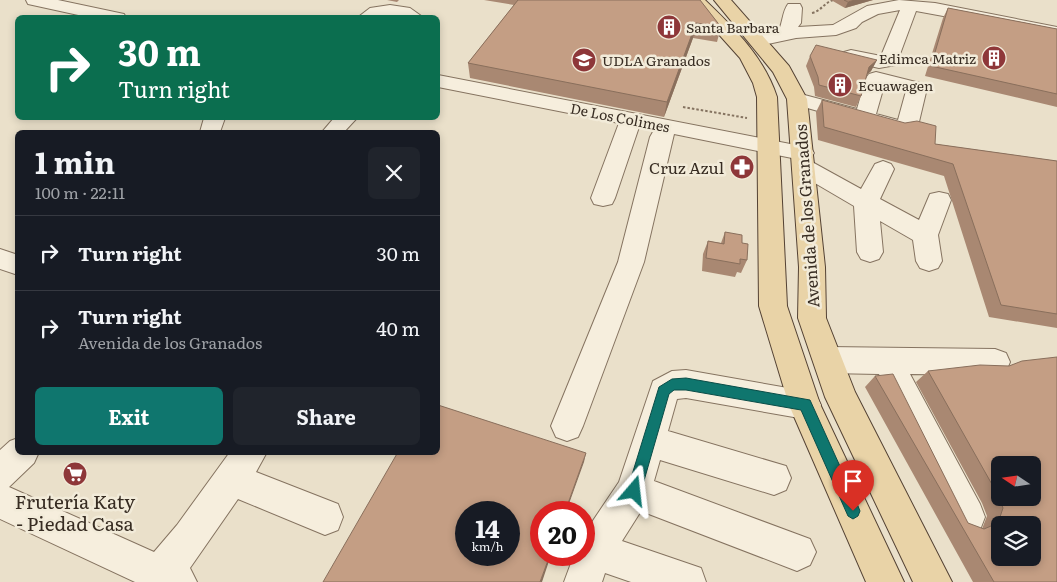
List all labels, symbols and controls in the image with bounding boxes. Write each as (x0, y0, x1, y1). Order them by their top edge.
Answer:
building icon: Santa Barbara (656, 14, 682, 40)
place label: Santa Barbara (686, 17, 780, 37)
text: 30 m (118, 25, 201, 77)
icon: right (35, 35, 100, 100)
building icon: Edimca Matriz (981, 45, 1007, 71)
school or university icon: UDLA Granados (571, 47, 597, 73)
place label: Edimca Matriz (879, 48, 976, 68)
place label: UDLA Granados (602, 50, 710, 70)
text: Turn right (118, 72, 230, 105)
building icon: Ecuawagen (827, 72, 853, 98)
place label: Ecuawagen (858, 75, 933, 95)
street label: De Los Colimes (569, 98, 671, 136)
street label: Avenida de los Granados (788, 123, 824, 309)
text: 1 min (35, 139, 115, 183)
button: close (368, 147, 420, 199)
pharmacy icon: Cruz Azul (729, 154, 755, 180)
place label: Cruz Azul (649, 155, 724, 179)
text: 100 m · 22:11 (35, 180, 125, 204)
icon: right (35, 239, 63, 267)
text: Turn right (78, 239, 182, 267)
text: 30 m (376, 239, 420, 267)
text: Turn right (78, 302, 182, 330)
icon: right (35, 314, 63, 342)
text: 40 m (376, 314, 420, 342)
text: Avenida de los Granados (78, 330, 262, 354)
button: Exit (35, 387, 223, 445)
button: Share (233, 387, 420, 445)
north arrow (991, 456, 1041, 506)
map controls (991, 456, 1041, 566)
pin (832, 460, 874, 511)
supermarket icon: Frutería Katy - Piedad Casa (62, 461, 88, 487)
position arrow (607, 464, 659, 516)
icon: arrive (839, 467, 867, 495)
place label: Frutería Katy - Piedad Casa (15, 487, 135, 537)
speed limit sign: 20 (530, 501, 595, 566)
text: 14 (475, 509, 500, 546)
button: layers (991, 516, 1041, 566)
text: km/h (472, 537, 503, 555)

